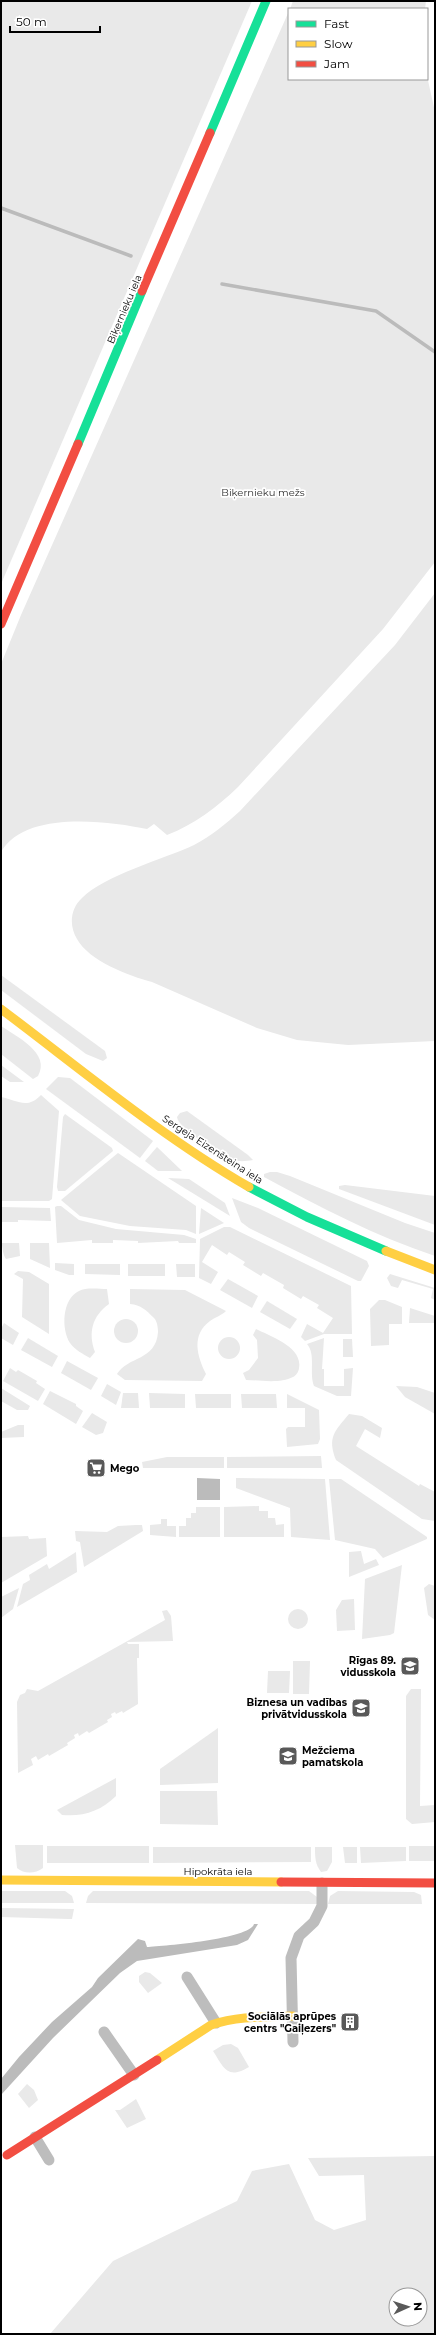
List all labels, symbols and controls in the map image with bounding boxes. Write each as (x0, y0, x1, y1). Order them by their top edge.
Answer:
scale bar (10, 8, 100, 34)
legend (288, 8, 428, 80)
text: 50 m (16, 14, 47, 29)
text: Fast (324, 16, 349, 31)
text: Slow (324, 36, 353, 51)
text: Jam (323, 56, 350, 71)
street label: Biķernieku iela (104, 273, 145, 346)
park label: Biķernieku mežs (221, 486, 305, 499)
street label: Sergeja Eizenšteina iela (160, 1112, 266, 1187)
supermarket icon: Mego (85, 1457, 107, 1479)
place label: Mego (110, 1462, 140, 1475)
place label: Rīgas 89. vidusskola (340, 1654, 396, 1679)
school or university icon: Rīgas 89. vidusskola (399, 1655, 421, 1677)
place label: Biznesa un vadības privātvidusskola (247, 1696, 348, 1721)
school or university icon: Biznesa un vadības privātvidusskola (350, 1697, 372, 1719)
place label: Mežciema pamatskola (302, 1744, 363, 1769)
school or university icon: Mežciema pamatskola (277, 1745, 299, 1767)
street label: Hipokrāta iela (184, 1865, 252, 1878)
place label: Sociālās aprūpes centrs "Gaiļezers" (244, 2010, 337, 2035)
building icon: Sociālās aprūpes centrs "Gaiļezers" (339, 2011, 361, 2033)
north arrow (388, 2287, 428, 2327)
text: N (411, 2302, 425, 2311)

